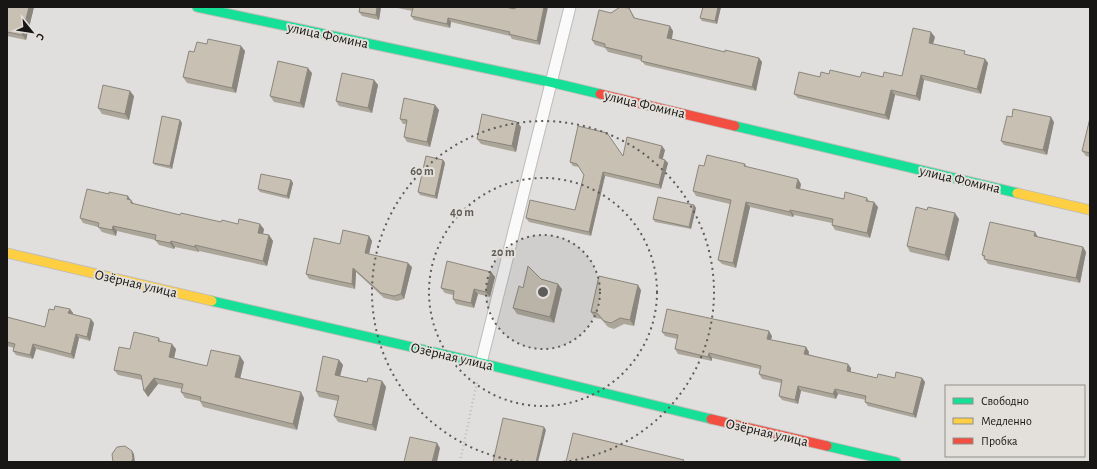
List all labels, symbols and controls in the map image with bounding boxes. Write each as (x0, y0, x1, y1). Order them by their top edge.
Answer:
north arrow (12, 12, 52, 52)
street label: улица Фомина (285, 20, 370, 52)
text: С (34, 31, 47, 42)
street label: улица Фомина (602, 89, 687, 121)
street label: улица Фомина (917, 164, 1002, 196)
text: 60 m (410, 165, 434, 177)
text: 40 m (450, 206, 474, 218)
text: 20 m (491, 246, 515, 258)
street label: Озёрная улица (93, 268, 179, 300)
centre of rings (536, 285, 550, 299)
street label: Озёрная улица (409, 341, 495, 373)
legend (945, 385, 1085, 457)
text: Свободно (981, 395, 1029, 407)
text: Медленно (981, 415, 1032, 427)
street label: Озёрная улица (724, 417, 810, 449)
text: Пробка (981, 435, 1018, 447)

